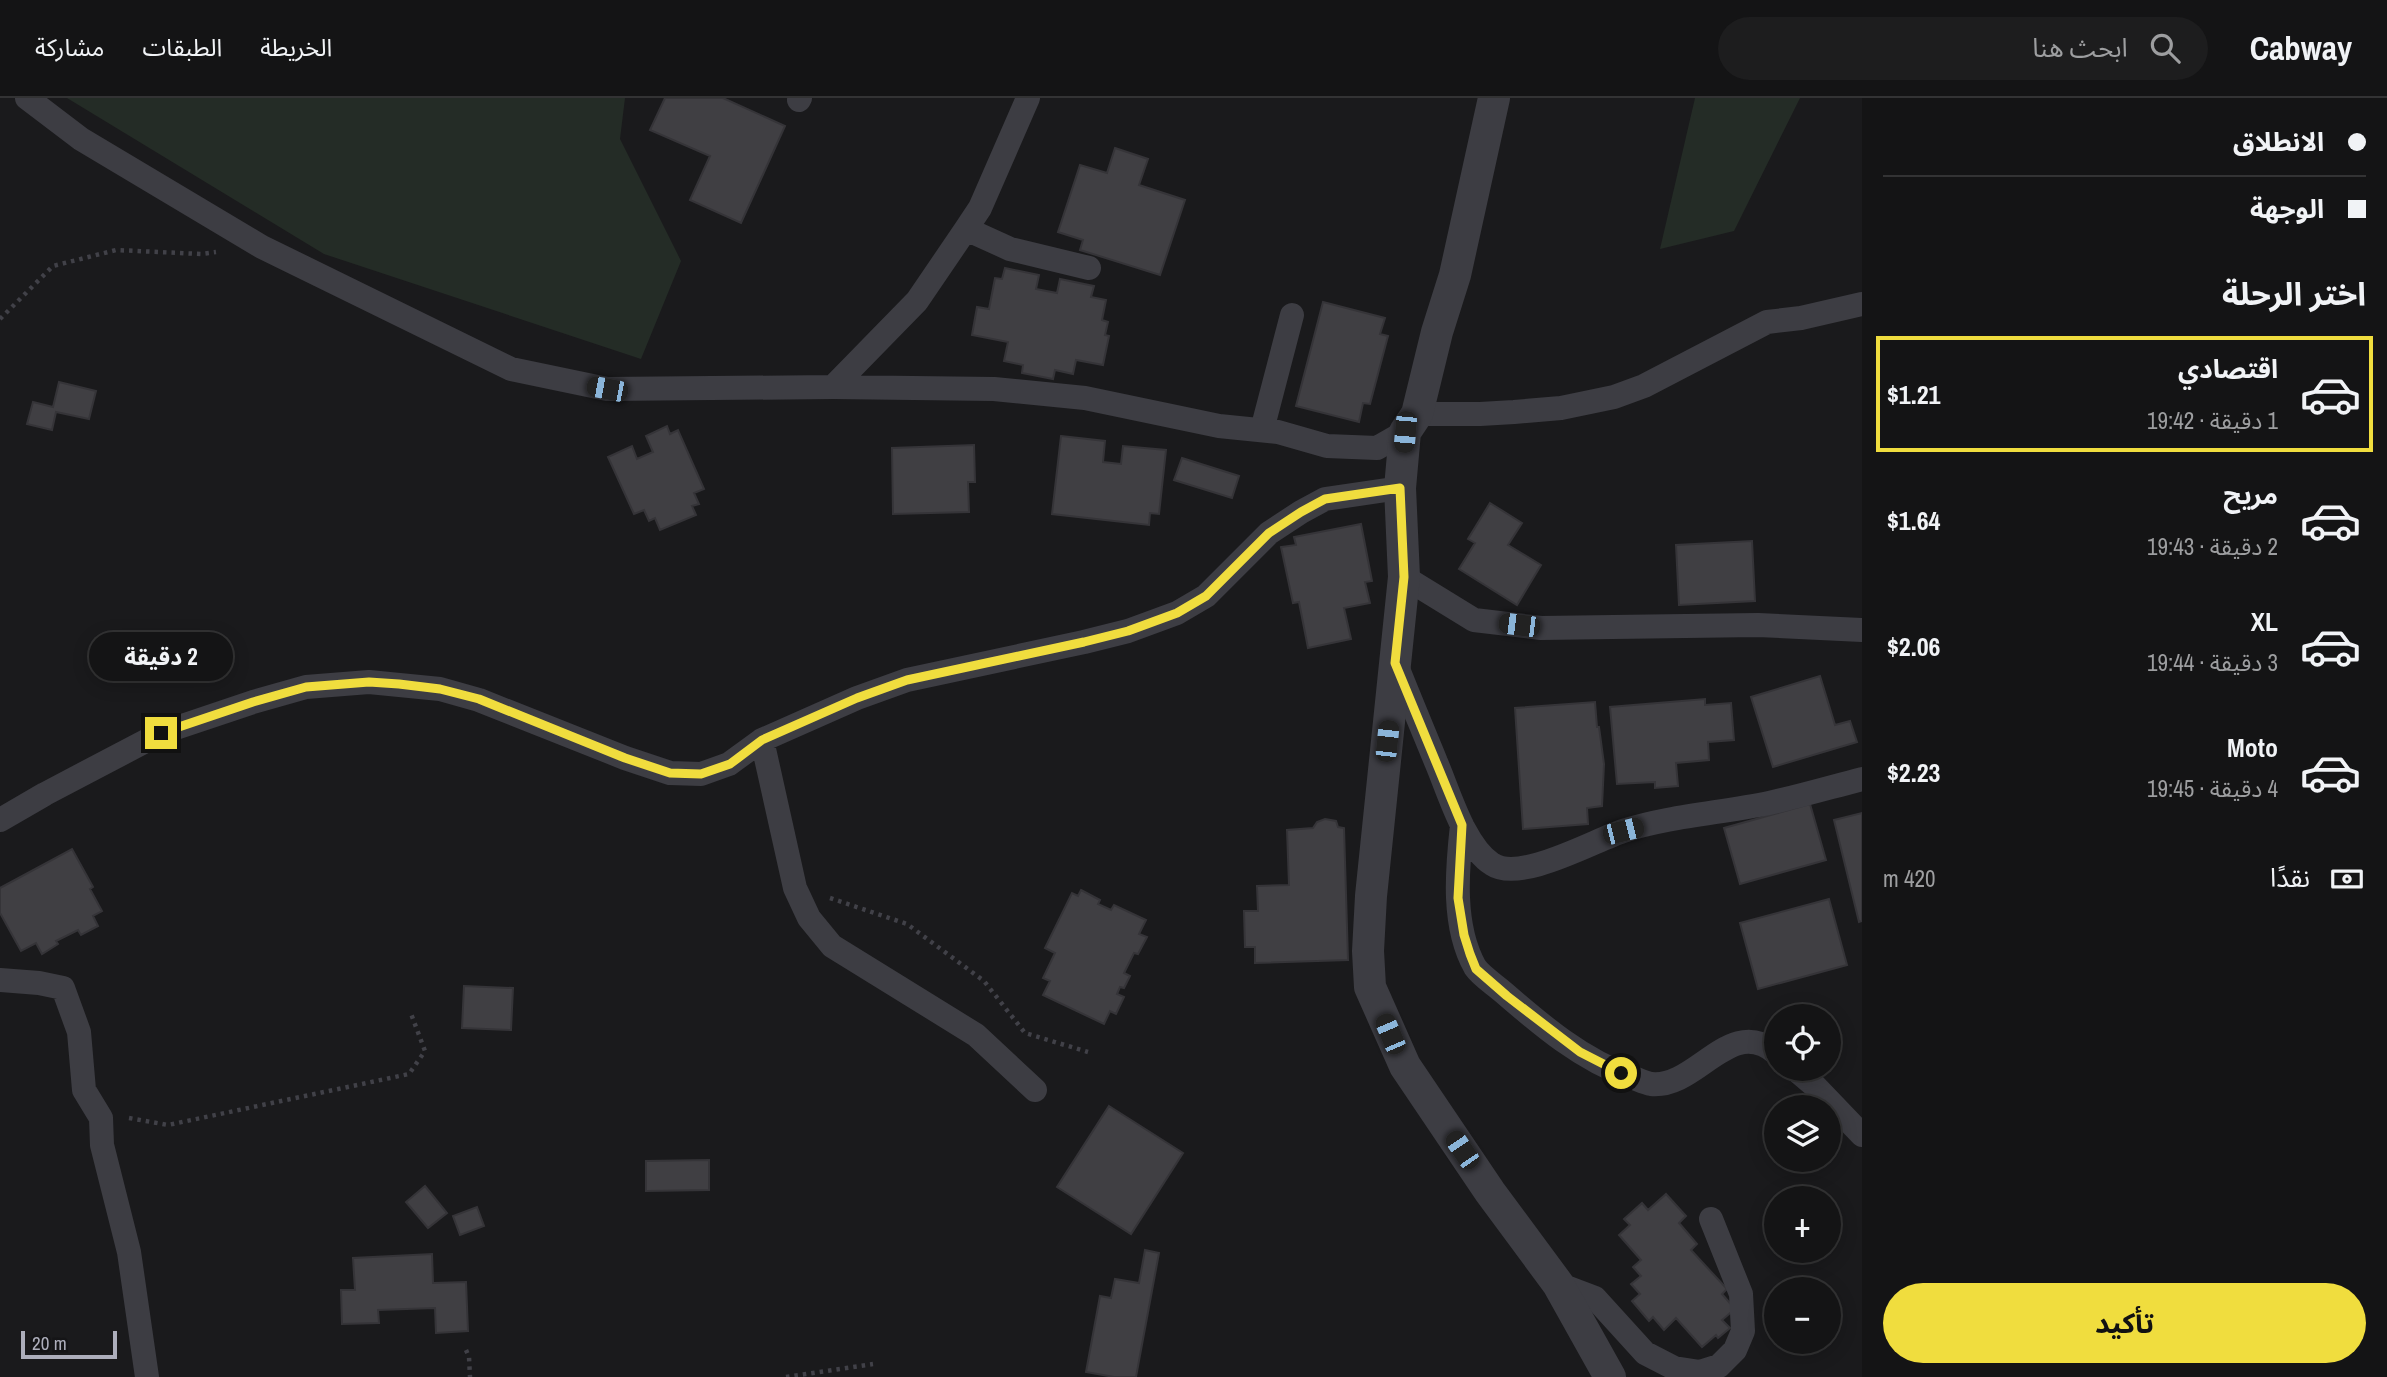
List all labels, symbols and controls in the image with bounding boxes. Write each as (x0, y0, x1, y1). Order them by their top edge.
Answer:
search box (1718, 17, 2208, 80)
text: Cabway (2250, 26, 2352, 70)
icon: search (2146, 29, 2184, 67)
text: ابحث هنا (2032, 30, 2128, 65)
text: مشاركة (35, 31, 104, 63)
text: الطبقات (142, 31, 222, 63)
text: الخريطة (260, 31, 332, 63)
text: الانطلاق (2233, 124, 2324, 159)
text: الوجهة (2250, 191, 2324, 226)
text: اختر الرحلة (2222, 272, 2366, 315)
text: اقتصادي (2178, 351, 2278, 386)
icon: car (2299, 363, 2362, 426)
car (585, 375, 630, 403)
text: $1.21 (1887, 377, 1940, 412)
text: 1 دقيقة · 19:42 (2147, 405, 2278, 436)
car (1393, 410, 1418, 454)
text: مريح (2223, 477, 2278, 512)
icon: car (2299, 489, 2362, 552)
text: $1.64 (1887, 503, 1940, 538)
text: 2 دقيقة · 19:43 (2147, 531, 2278, 562)
text: XL (2251, 604, 2278, 639)
car (1497, 612, 1542, 638)
icon: car (2299, 615, 2362, 678)
text: $2.06 (1887, 629, 1940, 664)
callout: 2 دقيقة (89, 632, 233, 680)
text: 2 دقيقة (124, 641, 198, 672)
text: 3 دقيقة · 19:44 (2147, 647, 2278, 678)
route end (145, 717, 177, 749)
car (1375, 719, 1400, 763)
text: Moto (2227, 730, 2278, 765)
icon: car (2299, 741, 2362, 804)
text: $2.23 (1887, 755, 1940, 790)
text: 4 دقيقة · 19:45 (2147, 773, 2278, 804)
car (1601, 816, 1646, 846)
text: نقدًا (2270, 860, 2310, 895)
icon: cash (2328, 860, 2366, 898)
text: 420 m (1883, 863, 1935, 894)
map controls (1764, 1004, 1841, 1354)
button: locate (1764, 1004, 1841, 1081)
car (1373, 1011, 1408, 1057)
route start (1605, 1057, 1637, 1089)
button: layers (1764, 1095, 1841, 1172)
car (1442, 1127, 1483, 1173)
button: + (1764, 1186, 1841, 1263)
button: − (1764, 1277, 1841, 1354)
button: تأكيد (1883, 1283, 2366, 1363)
scale bar (21, 1328, 117, 1360)
text: 20 m (32, 1330, 67, 1356)

